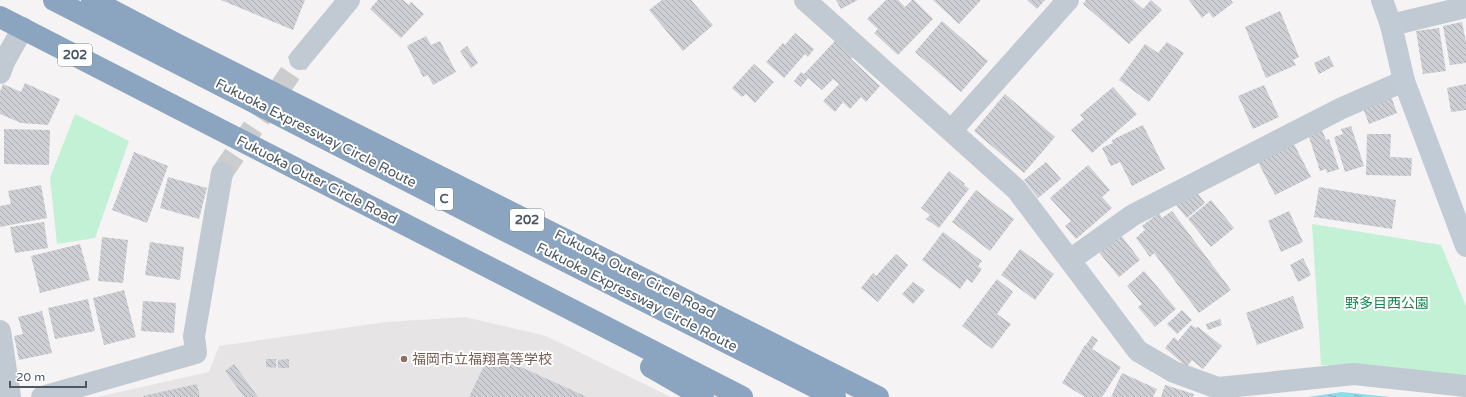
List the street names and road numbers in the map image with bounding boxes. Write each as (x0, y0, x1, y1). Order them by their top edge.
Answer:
road number: 202 (58, 44, 92, 66)
street label: Fukuoka Expressway Circle Route (213, 75, 419, 191)
street label: Fukuoka Outer Circle Road (234, 132, 400, 228)
road number: C (435, 188, 453, 210)
road number: 202 (510, 209, 544, 231)
street label: Fukuoka Outer Circle Road (552, 226, 718, 322)
street label: Fukuoka Expressway Circle Route (534, 239, 740, 355)

